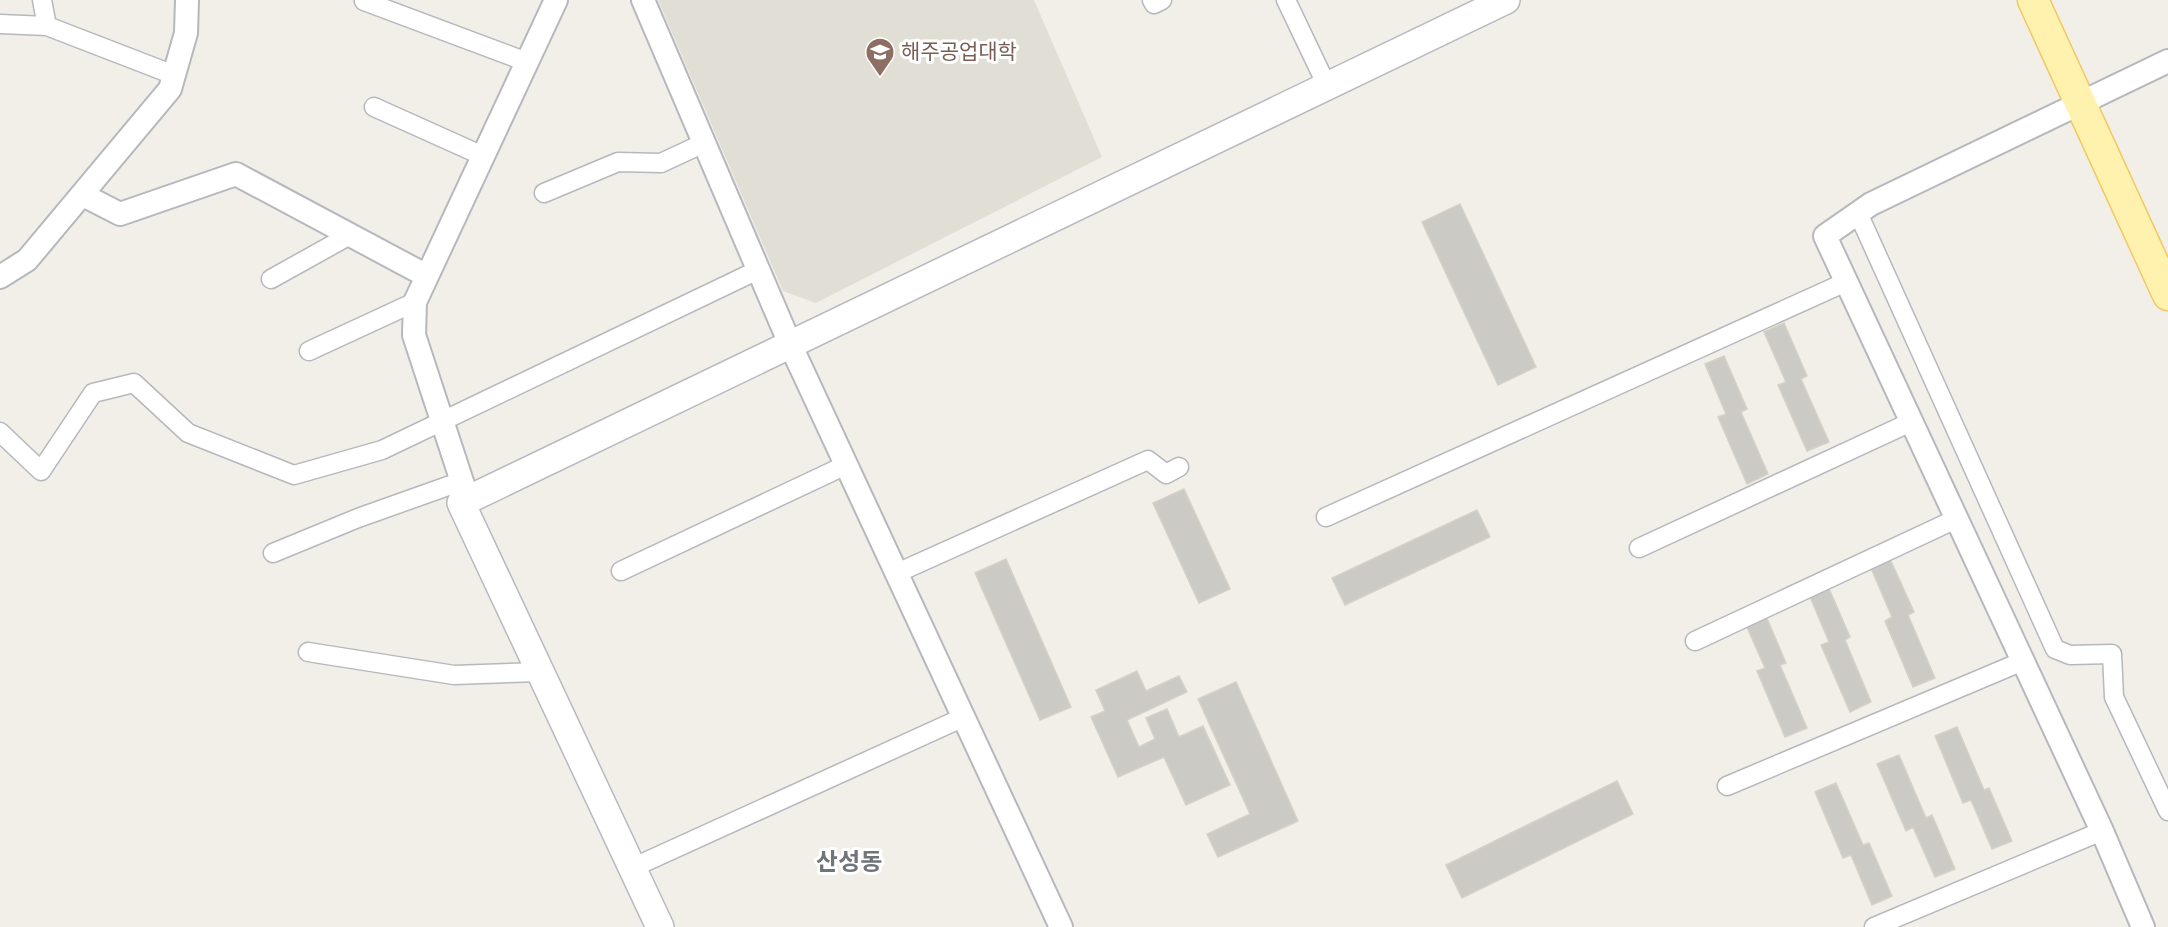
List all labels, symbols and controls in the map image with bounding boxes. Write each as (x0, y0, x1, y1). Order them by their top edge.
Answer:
school or university icon: 해주공업대학 (864, 36, 896, 78)
place label: 해주공업대학 (901, 37, 1017, 67)
district label: 산성동 (816, 845, 882, 880)

